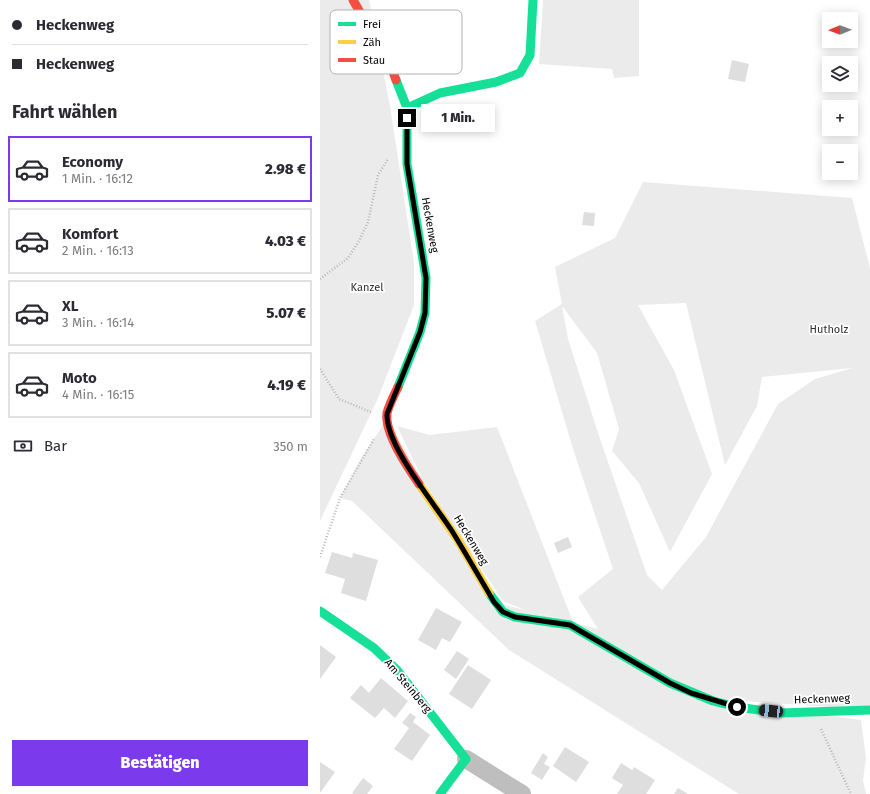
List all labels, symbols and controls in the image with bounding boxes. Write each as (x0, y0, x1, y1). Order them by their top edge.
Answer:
legend (330, 10, 462, 74)
north arrow (822, 12, 858, 48)
map controls (822, 12, 858, 180)
text: Heckenweg (36, 16, 114, 34)
text: Frei (363, 18, 381, 31)
text: Zäh (363, 36, 381, 49)
text: Stau (363, 54, 385, 67)
text: Heckenweg (36, 55, 114, 73)
button: layers (822, 56, 858, 92)
button: + (822, 100, 858, 136)
text: Fahrt wählen (12, 101, 117, 123)
callout: 1 Min. (421, 104, 495, 132)
route end (398, 109, 416, 127)
text: 1 Min. (441, 110, 475, 125)
button: − (822, 144, 858, 180)
icon: car (14, 151, 50, 187)
text: Economy (62, 153, 123, 171)
text: 2.98 € (265, 160, 306, 178)
text: 1 Min. · 16:12 (62, 171, 133, 186)
street label: Heckenweg (419, 196, 441, 254)
icon: car (14, 223, 50, 259)
text: Komfort (62, 225, 118, 243)
text: 4.03 € (265, 232, 306, 250)
text: 2 Min. · 16:13 (62, 243, 134, 258)
park label: Kanzel (351, 281, 383, 294)
icon: car (14, 295, 50, 331)
text: XL (62, 297, 78, 315)
text: 5.07 € (266, 304, 306, 322)
text: 3 Min. · 16:14 (62, 315, 134, 330)
park label: Hutholz (810, 323, 849, 336)
icon: car (14, 367, 50, 403)
text: Moto (62, 369, 97, 387)
text: 4.19 € (267, 376, 306, 394)
text: 4 Min. · 16:15 (62, 387, 134, 402)
icon: cash (12, 435, 34, 457)
text: Bar (44, 437, 67, 455)
text: 350 m (273, 439, 308, 454)
street label: Heckenweg (451, 513, 491, 568)
street label: Am Steinberg (382, 656, 434, 716)
street label: Heckenweg (794, 692, 851, 706)
route start (728, 698, 746, 716)
car (758, 704, 784, 718)
button: Bestätigen (12, 740, 308, 786)

